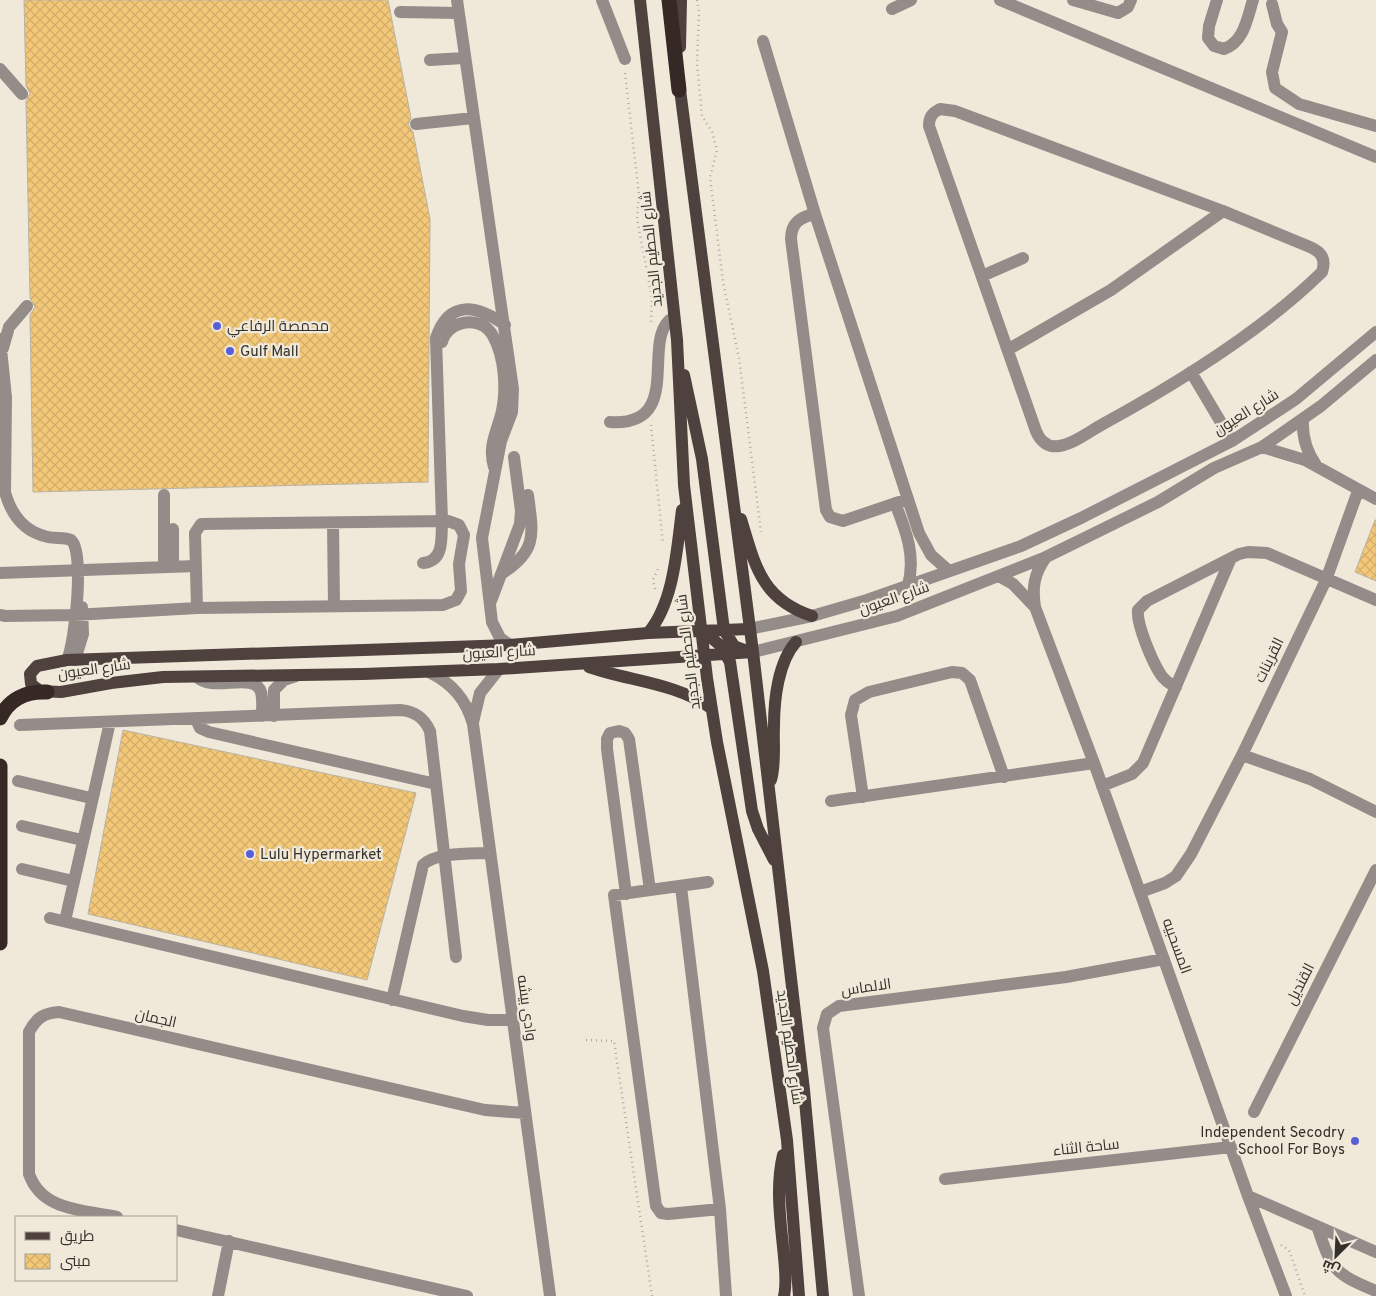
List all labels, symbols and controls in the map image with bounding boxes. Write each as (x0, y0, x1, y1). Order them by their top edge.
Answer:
street label: شارع الحطيم الجديد (637, 190, 668, 308)
place label: محمصة الرفاعي (227, 318, 329, 338)
marker: محمصة الرفاعي (211, 320, 223, 332)
place label: Gulf Mall (240, 343, 299, 362)
marker: Gulf Mall (224, 345, 236, 357)
street label: شارع العيون (1211, 386, 1283, 441)
street label: شارع العيون (857, 578, 932, 620)
street label: شارع الحطيم الجديد (673, 593, 706, 711)
street label: القرينات (1251, 635, 1289, 686)
street label: شارع العيون (462, 642, 536, 665)
street label: شارع العيون (57, 656, 132, 685)
place label: Lulu Hypermarket (260, 846, 382, 865)
marker: Lulu Hypermarket (244, 848, 256, 860)
street label: المسحبيه (1157, 916, 1194, 977)
street label: القنديل (1283, 960, 1320, 1009)
street label: وادى بيشه (511, 974, 540, 1042)
street label: الالماس (840, 976, 893, 1001)
street label: شارع الحطيم الجديد (771, 988, 806, 1106)
street label: الجمان (133, 1006, 178, 1033)
place label: Independent Secodry School For Boys (1200, 1124, 1345, 1160)
marker: Independent Secodry School For Boys (1349, 1135, 1361, 1147)
street label: ساحة الثناء (1052, 1136, 1120, 1161)
legend (15, 1216, 178, 1281)
text: طريق (60, 1228, 94, 1247)
north arrow (1311, 1231, 1361, 1281)
text: مبنى (60, 1253, 91, 1272)
text: ش (1319, 1255, 1343, 1279)

